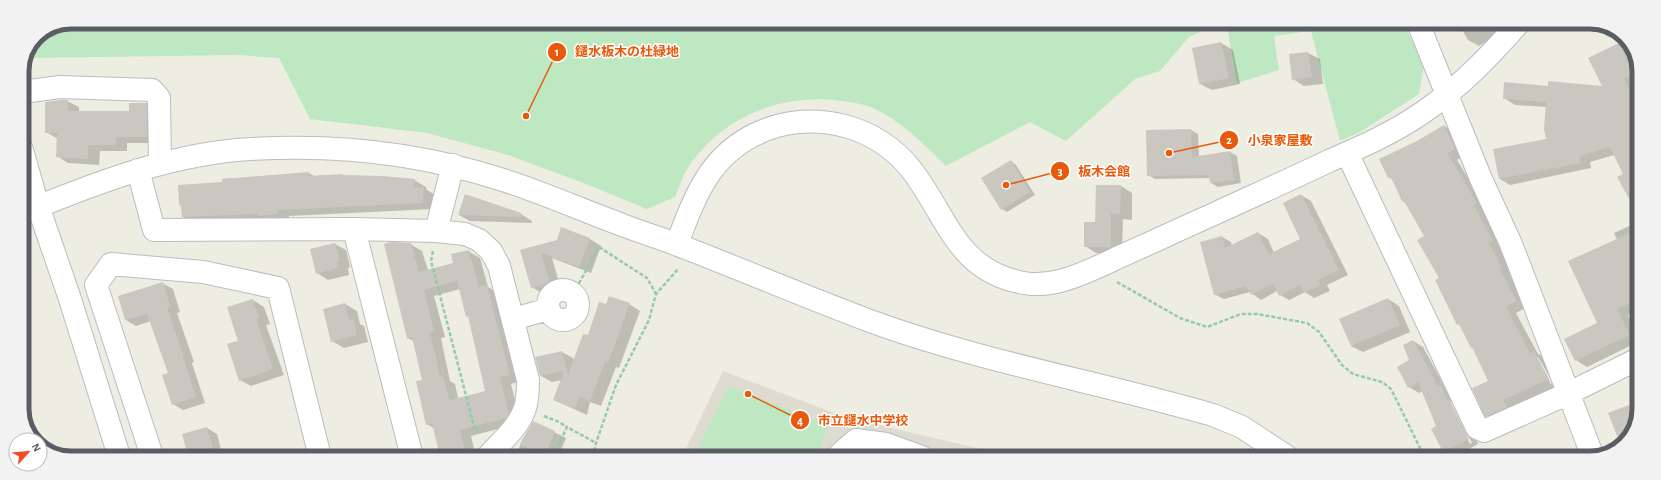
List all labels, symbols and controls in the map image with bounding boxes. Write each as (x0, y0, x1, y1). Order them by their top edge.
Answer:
callout: 鑓水板木の杜緑地 (547, 39, 687, 64)
text: 鑓水板木の杜緑地 (575, 44, 679, 59)
text: 1 (555, 46, 559, 58)
callout: 小泉家屋敷 (1219, 128, 1320, 153)
text: 小泉家屋敷 (1247, 133, 1313, 148)
text: 2 (1226, 134, 1232, 146)
callout: 板木会館 (1050, 159, 1138, 184)
text: 3 (1057, 165, 1063, 177)
text: 板木会館 (1078, 165, 1130, 179)
callout: 市立鑓水中学校 (790, 408, 917, 433)
text: 市立鑓水中学校 (817, 413, 909, 428)
text: 4 (797, 415, 803, 427)
north arrow (8, 432, 48, 472)
text: N (30, 442, 43, 454)

